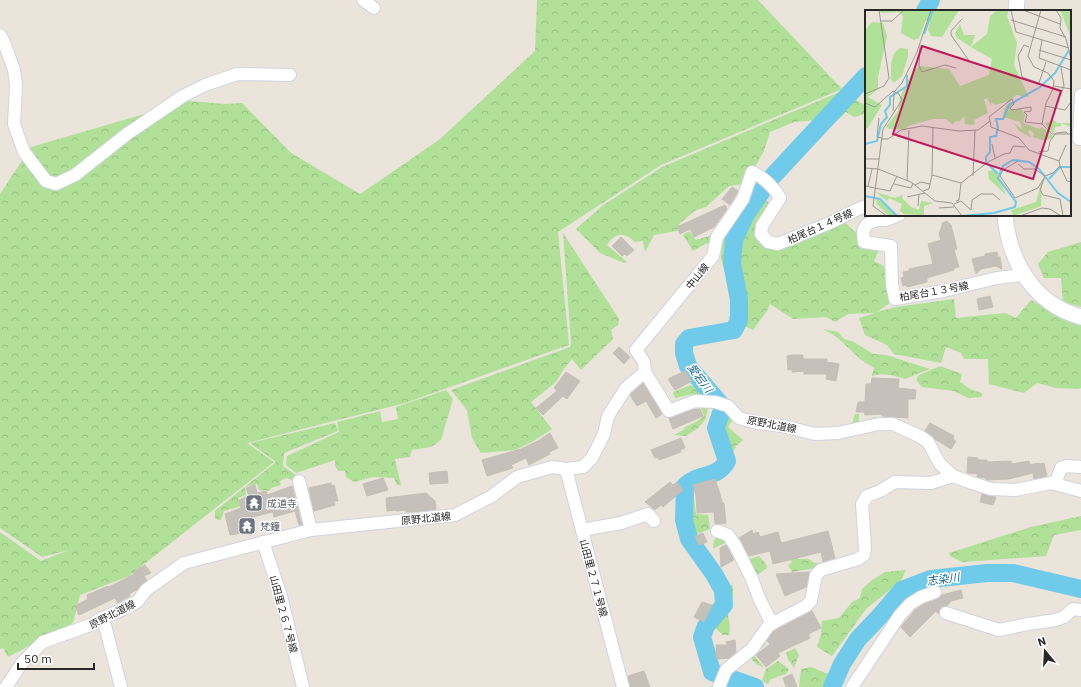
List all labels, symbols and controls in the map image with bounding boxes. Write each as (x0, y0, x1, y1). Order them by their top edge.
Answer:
inset map (865, 10, 1071, 216)
street label: 柏尾台１４号線 (786, 206, 855, 247)
street label: 中山線 (683, 261, 712, 292)
street label: 柏尾台１３号線 (898, 279, 970, 304)
water label: 愛宕川 (684, 361, 716, 396)
street label: 原野北道線 (746, 413, 798, 436)
temple icon: 成道寺 (244, 493, 264, 513)
place label: 成道寺 (267, 497, 297, 510)
street label: 原野北道線 (401, 509, 452, 528)
temple icon: 梵鐘 (237, 516, 257, 536)
place label: 梵鐘 (260, 520, 280, 533)
street label: 山田里２７１号線 (577, 538, 610, 618)
water label: 志染川 (926, 570, 961, 588)
street label: 山田里２６７号線 (267, 574, 300, 654)
street label: 原野北道線 (87, 597, 137, 632)
north arrow (1025, 631, 1065, 671)
text: N (1036, 634, 1048, 649)
scale bar (18, 645, 94, 671)
text: 50 m (24, 651, 52, 666)

